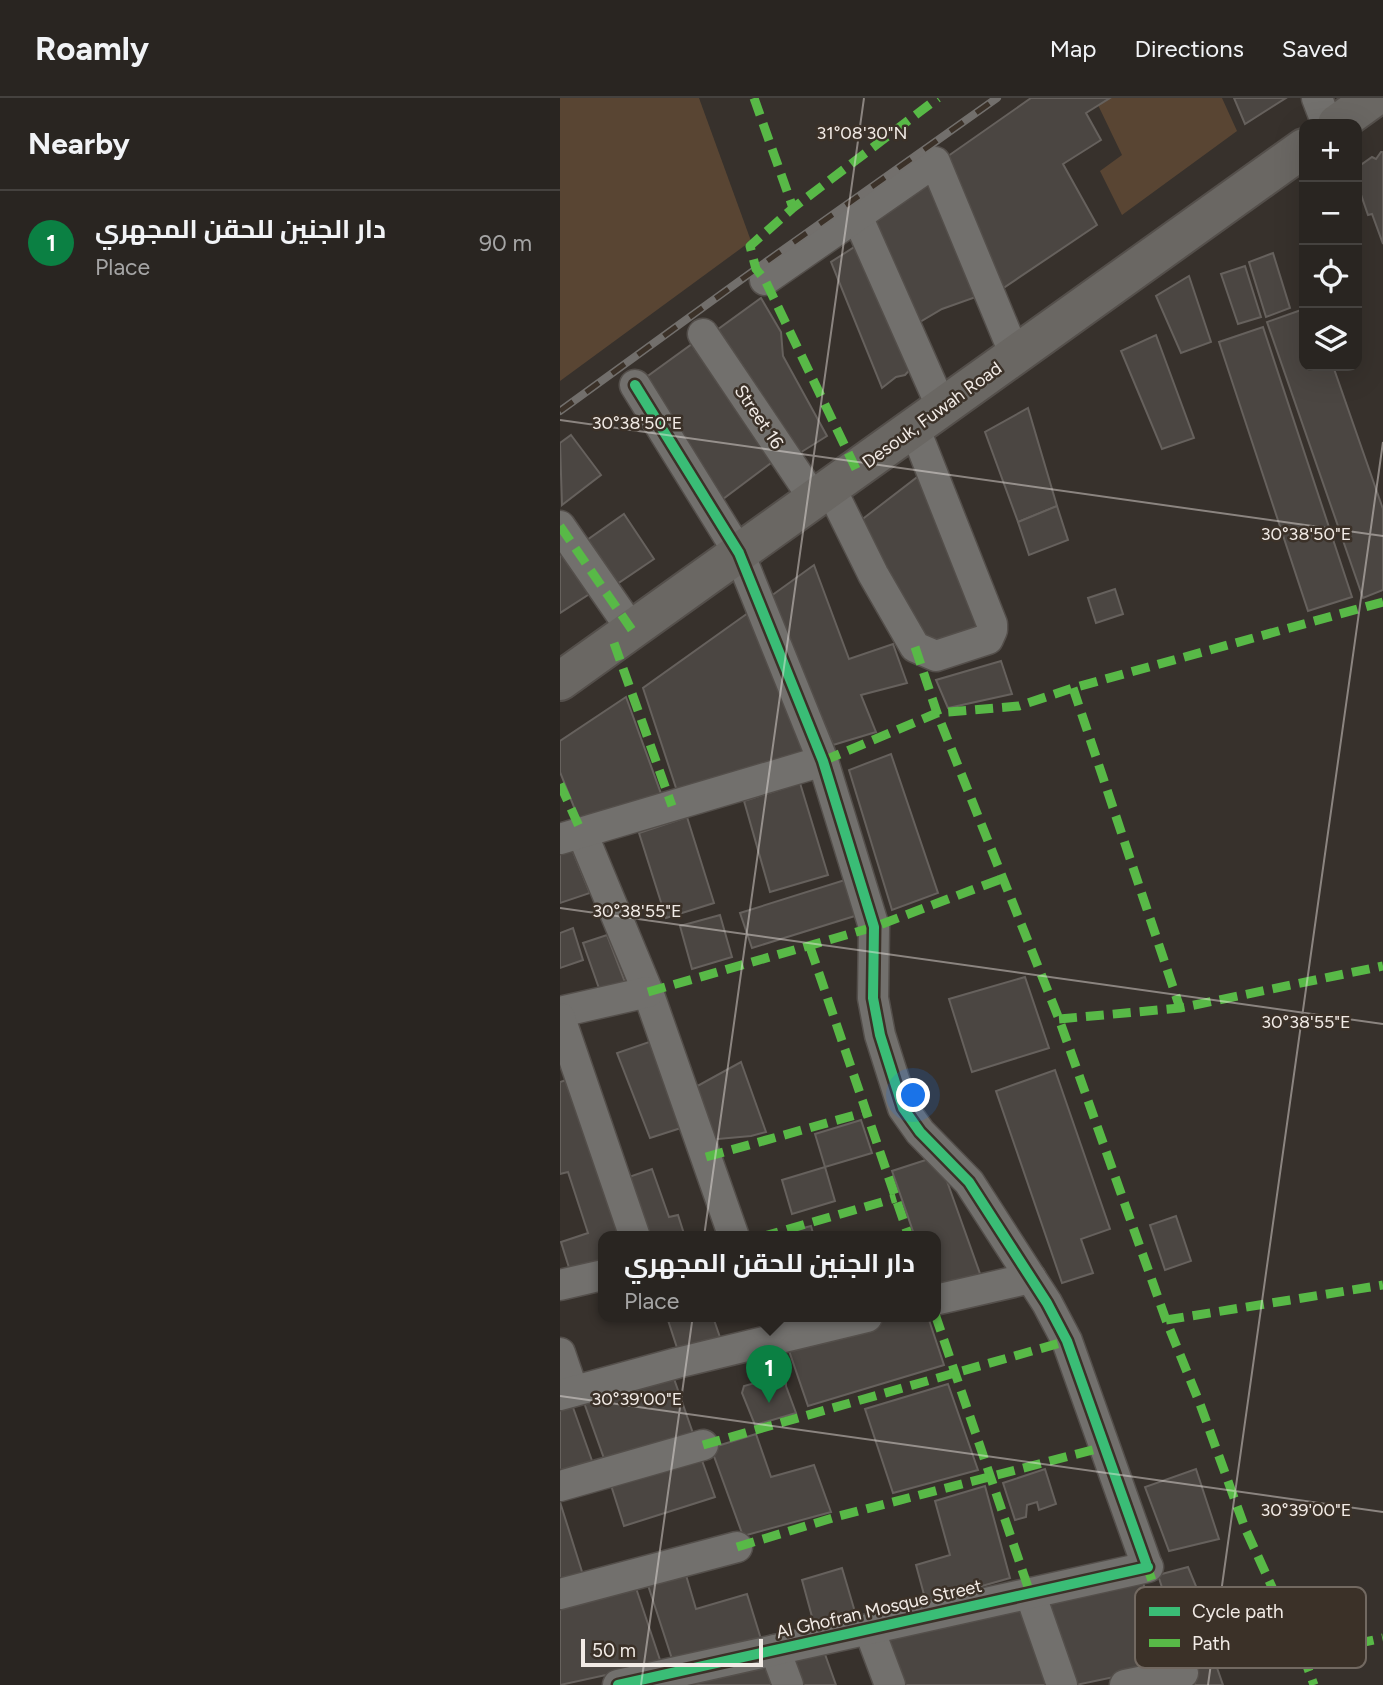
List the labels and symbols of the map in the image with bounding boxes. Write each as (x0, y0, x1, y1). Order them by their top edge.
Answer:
text: 31°08'30"N (816, 122, 908, 144)
street label: Desouk, Fuwah Road (858, 357, 1006, 473)
street label: Street 16 (730, 381, 788, 453)
text: 30°38'50"E (592, 412, 682, 434)
text: 30°38'50"E (1261, 523, 1351, 545)
text: 30°38'55"E (592, 900, 682, 922)
text: 30°38'55"E (1261, 1011, 1351, 1033)
your location (896, 1078, 930, 1112)
pin: 1 (746, 1345, 792, 1403)
text: 30°39'00"E (591, 1388, 683, 1410)
text: 30°39'00"E (1260, 1499, 1352, 1521)
street label: Al Ghofran Mosque Street (774, 1575, 984, 1643)
legend (1135, 1587, 1366, 1668)
text: Cycle path (1192, 1600, 1284, 1623)
text: Path (1192, 1632, 1230, 1655)
scale bar (581, 1636, 763, 1668)

